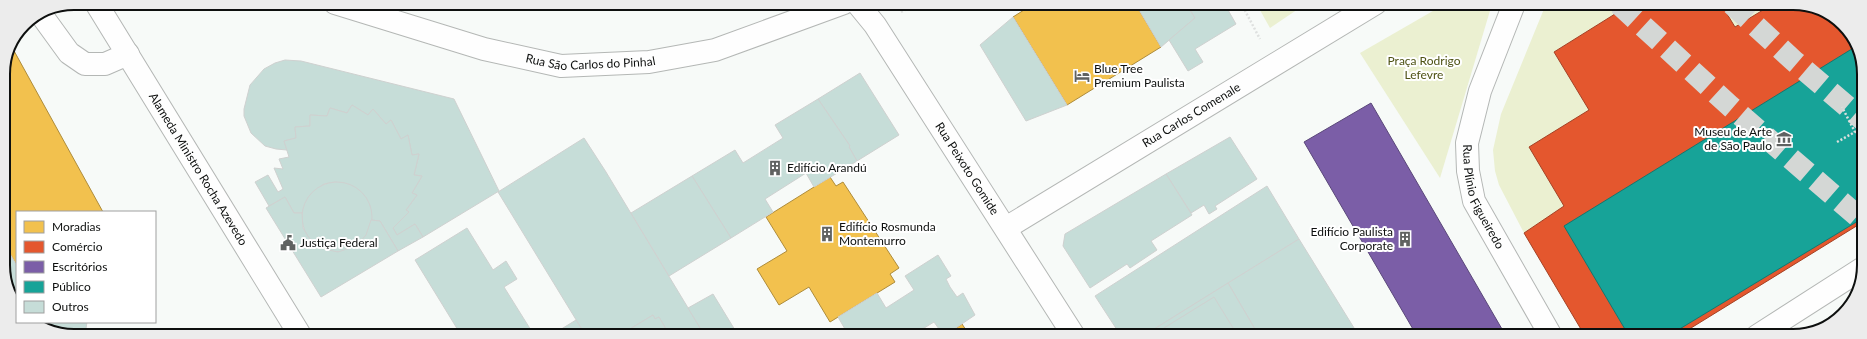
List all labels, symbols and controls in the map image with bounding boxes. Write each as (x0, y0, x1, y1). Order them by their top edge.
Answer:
street label: Rua São Carlos do Pinhal (524, 50, 657, 73)
park label: Praça Rodrigo Lefevre (1388, 53, 1461, 82)
place label: Blue Tree Premium Paulista (1094, 61, 1185, 90)
hotel icon: Blue Tree Premium Paulista (1073, 67, 1091, 85)
street label: Rua Carlos Comenale (1139, 79, 1243, 150)
street label: Alameda Ministro Rocha Azevedo (146, 90, 251, 248)
street label: Rua Peixoto Gomide (932, 119, 1003, 218)
place label: Museu de Arte de São Paulo (1694, 124, 1772, 153)
museum icon: Museu de Arte de São Paulo (1775, 130, 1793, 148)
street label: Rua Plínio Figueiredo (1460, 144, 1508, 252)
building icon: Edifício Arandú (766, 159, 784, 177)
place label: Edifício Arandú (787, 160, 867, 175)
legend (16, 211, 156, 323)
text: Moradias (52, 219, 101, 234)
place label: Edifício Rosmunda Montemurro (839, 219, 936, 248)
place label: Edifício Paulista Corporate (1311, 224, 1393, 253)
building icon: Edifício Rosmunda Montemurro (818, 225, 836, 243)
building icon: Edifício Paulista Corporate (1396, 230, 1414, 248)
public building icon: Justiça Federal (279, 234, 297, 252)
place label: Justiça Federal (300, 235, 378, 250)
text: Comércio (52, 239, 103, 254)
text: Escritórios (52, 259, 107, 274)
text: Público (52, 279, 91, 294)
text: Outros (52, 299, 89, 314)

